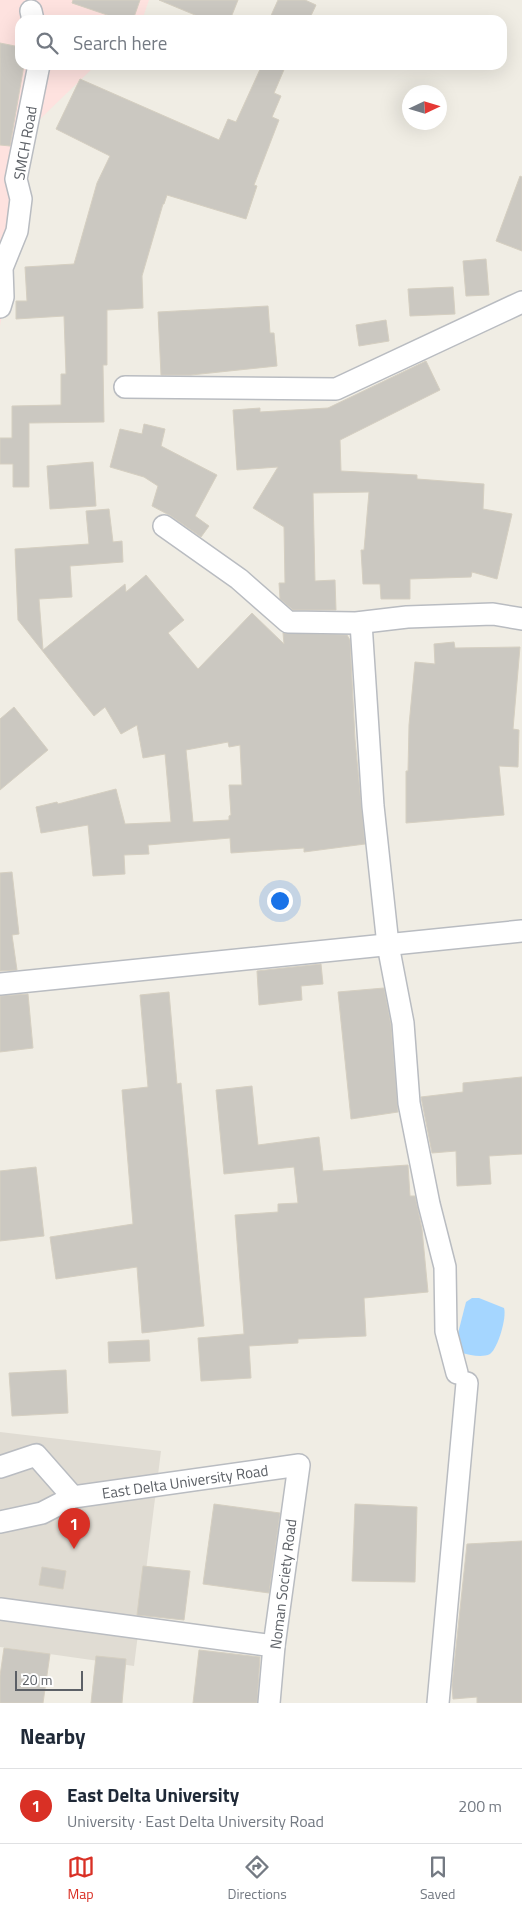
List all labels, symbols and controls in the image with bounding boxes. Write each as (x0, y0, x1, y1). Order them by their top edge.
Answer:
search box (15, 15, 507, 70)
text: Search here (73, 28, 167, 57)
icon: search (33, 29, 61, 57)
north arrow (402, 85, 447, 130)
street label: SMCH Road (7, 104, 43, 182)
your location (267, 888, 293, 914)
street label: East Delta University Road (100, 1458, 270, 1504)
pin: 1 (58, 1508, 90, 1549)
street label: Noman Society Road (264, 1518, 302, 1650)
scale bar (15, 1668, 82, 1691)
text: 20 m (22, 1669, 52, 1690)
text: Nearby (20, 1720, 85, 1752)
text: East Delta University (67, 1780, 239, 1809)
text: 1 (32, 1794, 40, 1818)
text: 200 m (458, 1794, 502, 1818)
text: University · East Delta University Road (67, 1809, 324, 1833)
tab: Map (67, 1853, 95, 1904)
tab: Directions (228, 1853, 287, 1904)
tab: Saved (420, 1853, 456, 1904)

